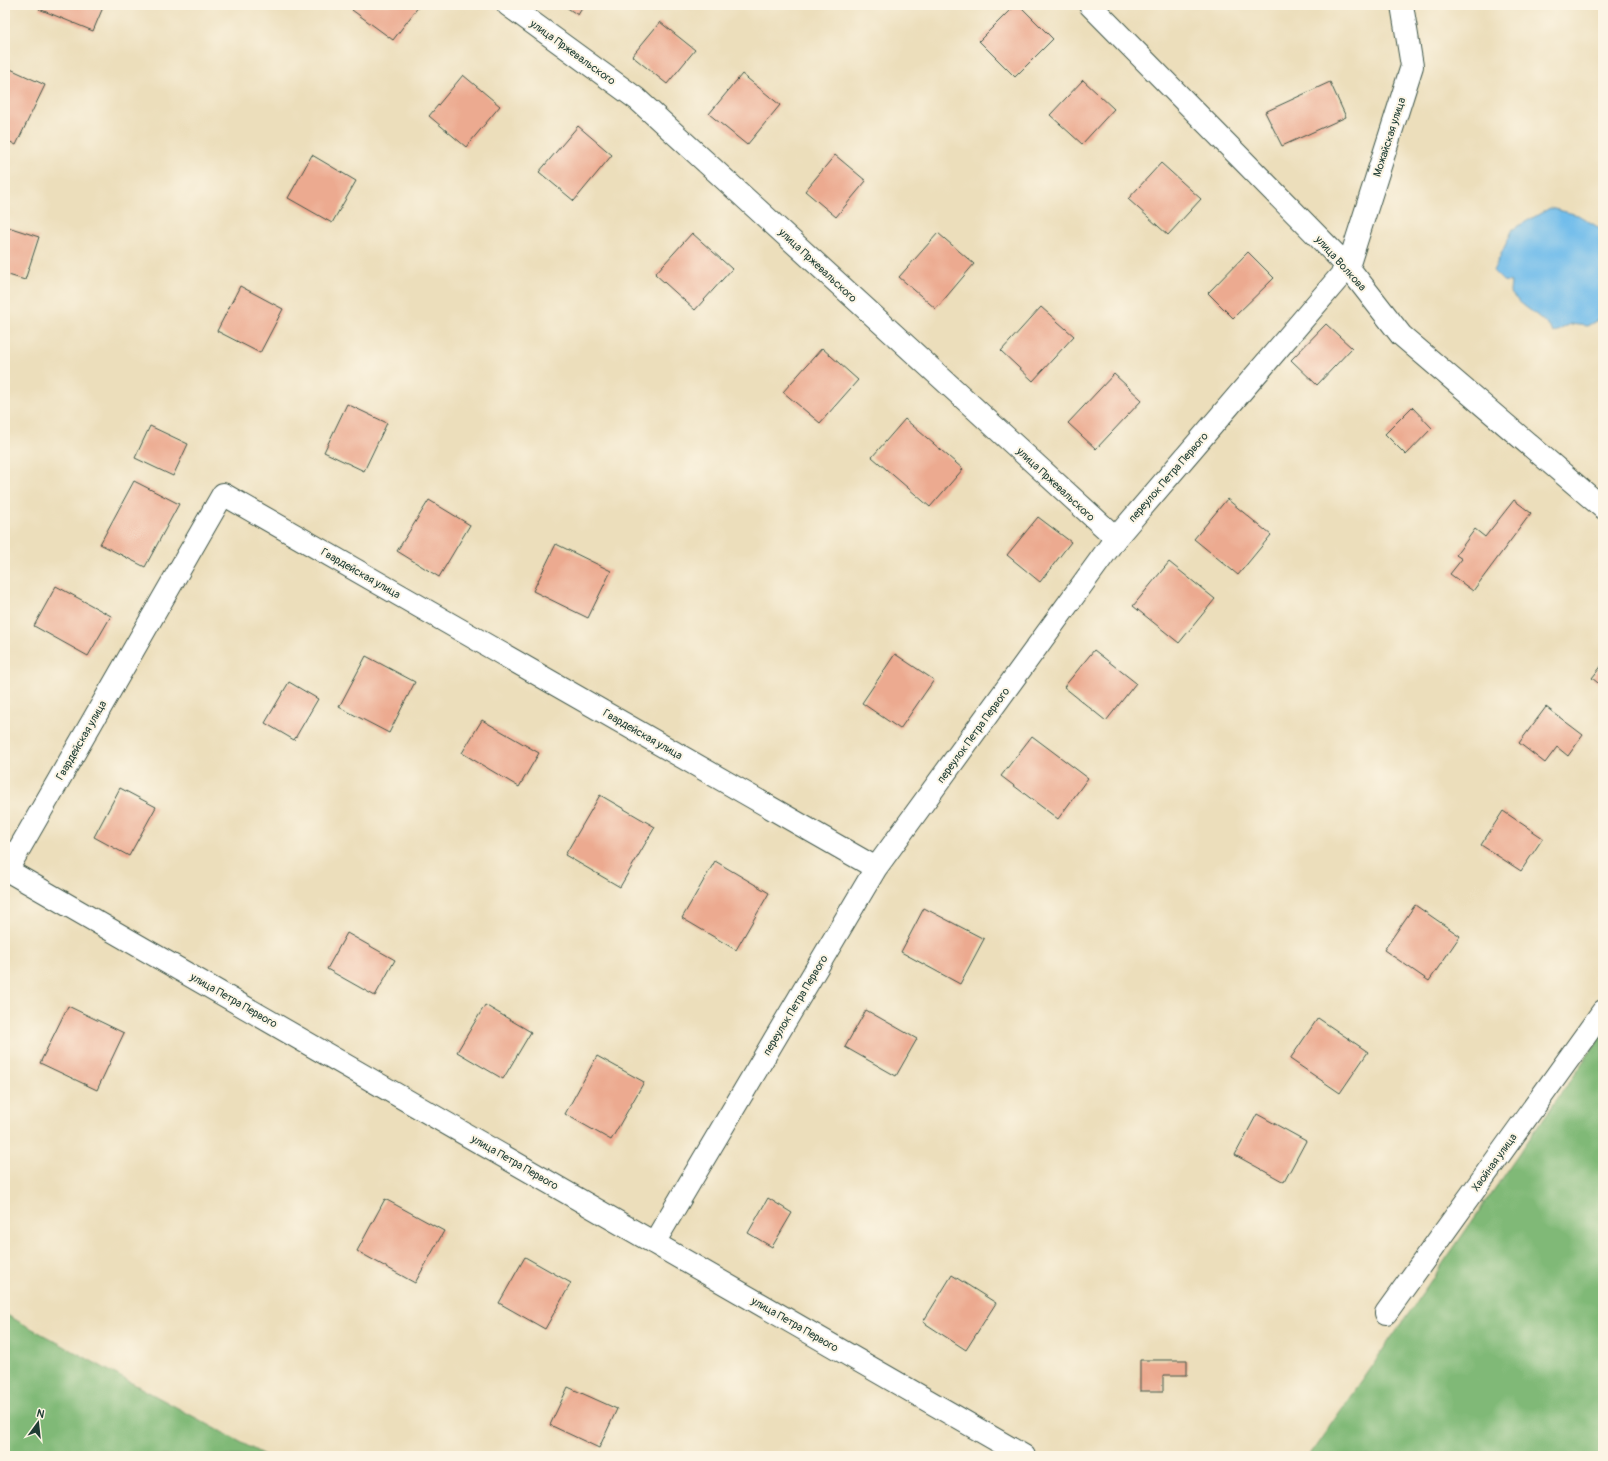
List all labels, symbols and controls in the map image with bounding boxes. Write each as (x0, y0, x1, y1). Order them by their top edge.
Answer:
street label: улица Пржевальского (527, 17, 618, 88)
street label: Можайская улица (1371, 96, 1408, 178)
street label: улица Пржевальского (775, 225, 860, 305)
street label: улица Волкова (1312, 232, 1369, 294)
street label: переулок Петра Первого (1126, 430, 1211, 525)
street label: улица Пржевальского (1013, 444, 1098, 524)
street label: Гвардейская улица (319, 545, 403, 601)
street label: переулок Петра Первого (934, 685, 1012, 785)
street label: Гвардейская улица (53, 698, 109, 782)
street label: Гвардейская улица (601, 706, 685, 762)
street label: переулок Петра Первого (760, 953, 831, 1058)
street label: улица Петра Первого (187, 970, 280, 1031)
street label: Хвойная улица (1469, 1131, 1520, 1194)
street label: улица Петра Первого (468, 1132, 561, 1193)
street label: улица Петра Первого (748, 1294, 841, 1355)
north arrow (18, 1403, 58, 1443)
text: N (35, 1407, 46, 1421)

